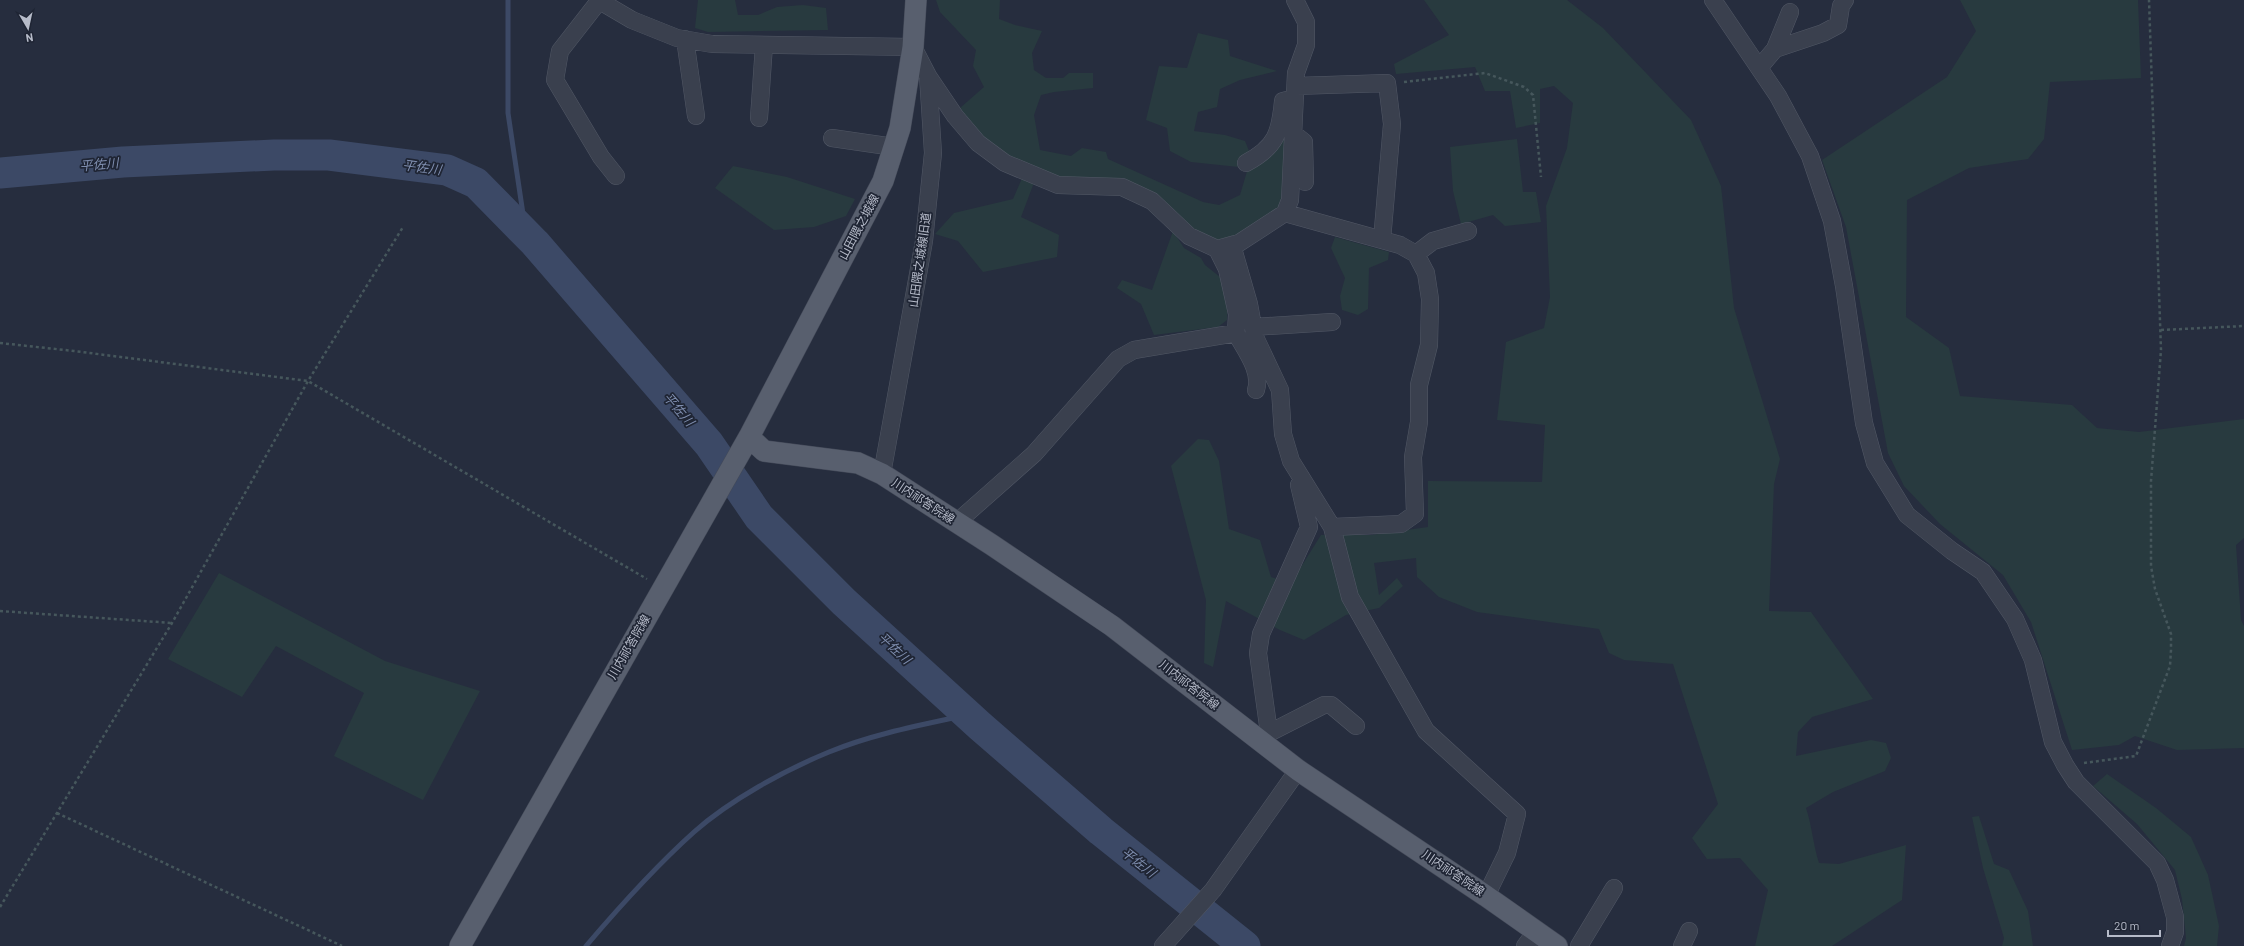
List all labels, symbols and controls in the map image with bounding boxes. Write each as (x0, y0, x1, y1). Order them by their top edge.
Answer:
north arrow (8, 8, 48, 48)
text: N (25, 31, 34, 45)
water label: 平佐川 (79, 154, 121, 174)
water label: 平佐川 (402, 156, 444, 178)
street label: 山田隈之城線 (835, 191, 881, 262)
street label: 山田隈之城線旧道 (905, 211, 933, 308)
water label: 平佐川 (660, 389, 699, 430)
street label: 川内祁答院線 (890, 475, 958, 526)
street label: 川内祁答院線 (604, 612, 652, 681)
water label: 平佐川 (875, 629, 916, 669)
street label: 川内祁答院線 (1157, 657, 1222, 712)
water label: 平佐川 (1119, 844, 1161, 882)
street label: 川内祁答院線 (1420, 846, 1487, 898)
scale bar (2108, 912, 2160, 938)
text: 20 m (2114, 918, 2140, 932)

